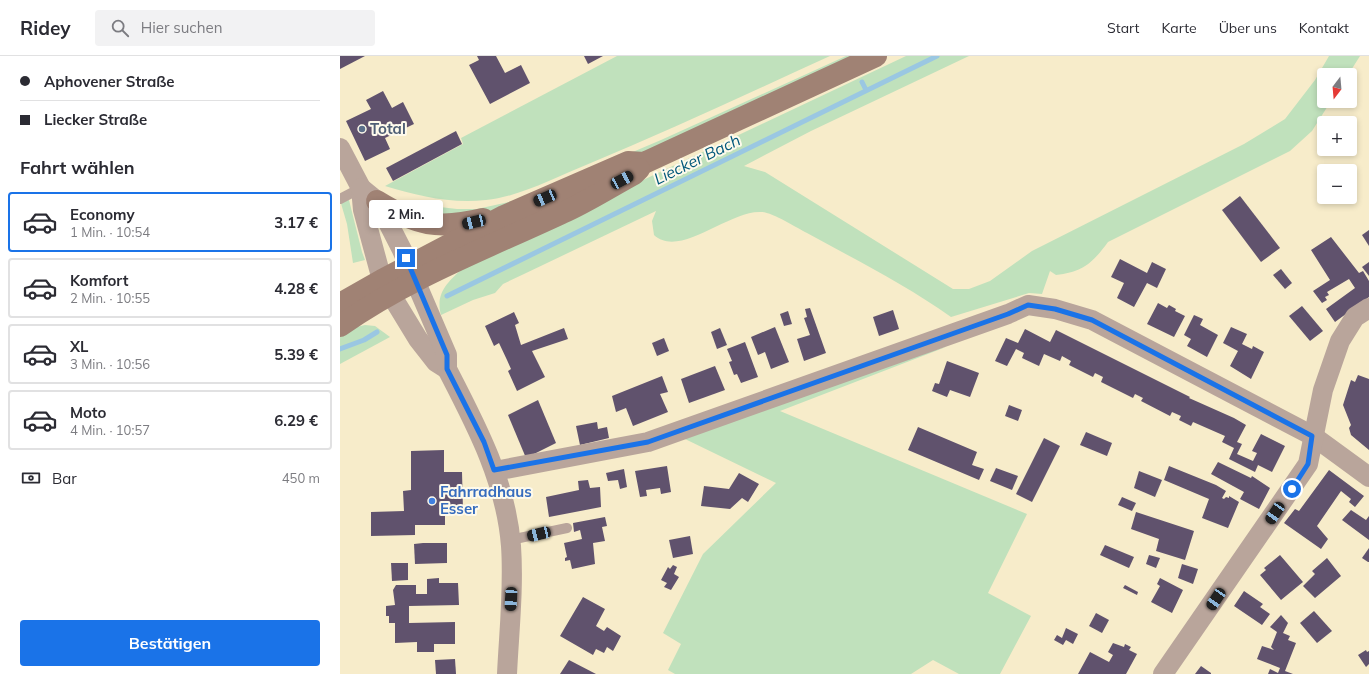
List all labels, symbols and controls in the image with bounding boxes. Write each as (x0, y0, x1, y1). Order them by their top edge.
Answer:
search box (95, 10, 375, 46)
text: Ridey (20, 16, 71, 40)
icon: search (109, 17, 131, 39)
text: Hier suchen (141, 18, 223, 37)
text: Start (1107, 19, 1139, 37)
text: Karte (1161, 19, 1197, 37)
text: Über uns (1219, 19, 1277, 37)
text: Kontakt (1299, 19, 1349, 37)
north arrow (1317, 68, 1357, 108)
map controls (1317, 68, 1357, 204)
text: Aphovener Straße (44, 72, 175, 91)
text: Liecker Straße (44, 110, 147, 129)
button: + (1317, 116, 1357, 156)
place label: Total (370, 119, 406, 138)
marker: Total (357, 124, 367, 134)
water label: Liecker Bach (651, 129, 743, 189)
text: Fahrt wählen (20, 156, 135, 179)
button: − (1317, 164, 1357, 204)
car (609, 169, 635, 191)
car (532, 188, 558, 208)
callout: 2 Min. (369, 200, 443, 228)
icon: car (22, 204, 58, 240)
text: Economy (70, 205, 135, 224)
text: 2 Min. (387, 206, 425, 222)
text: 3.17 € (274, 213, 318, 232)
car (461, 213, 487, 231)
text: 1 Min. · 10:54 (70, 224, 150, 240)
route end (397, 249, 415, 267)
icon: car (22, 270, 58, 306)
text: Komfort (70, 271, 128, 290)
text: 4.28 € (274, 279, 318, 298)
text: 2 Min. · 10:55 (70, 290, 150, 306)
icon: car (22, 336, 58, 372)
text: XL (70, 337, 88, 356)
text: 5.39 € (274, 345, 318, 364)
text: 3 Min. · 10:56 (70, 356, 150, 372)
icon: car (22, 402, 58, 438)
text: Moto (70, 403, 106, 422)
text: 6.29 € (274, 411, 318, 430)
text: 4 Min. · 10:57 (70, 422, 150, 438)
icon: cash (20, 467, 42, 489)
text: Bar (52, 469, 77, 488)
text: 450 m (282, 470, 320, 486)
route start (1283, 480, 1301, 498)
place label: Fahrradhaus Esser (440, 482, 532, 518)
marker: Fahrradhaus Esser (427, 496, 437, 506)
car (1263, 500, 1287, 526)
car (526, 525, 552, 543)
car (1204, 586, 1228, 612)
car (504, 587, 518, 611)
button: Bestätigen (20, 620, 320, 666)

